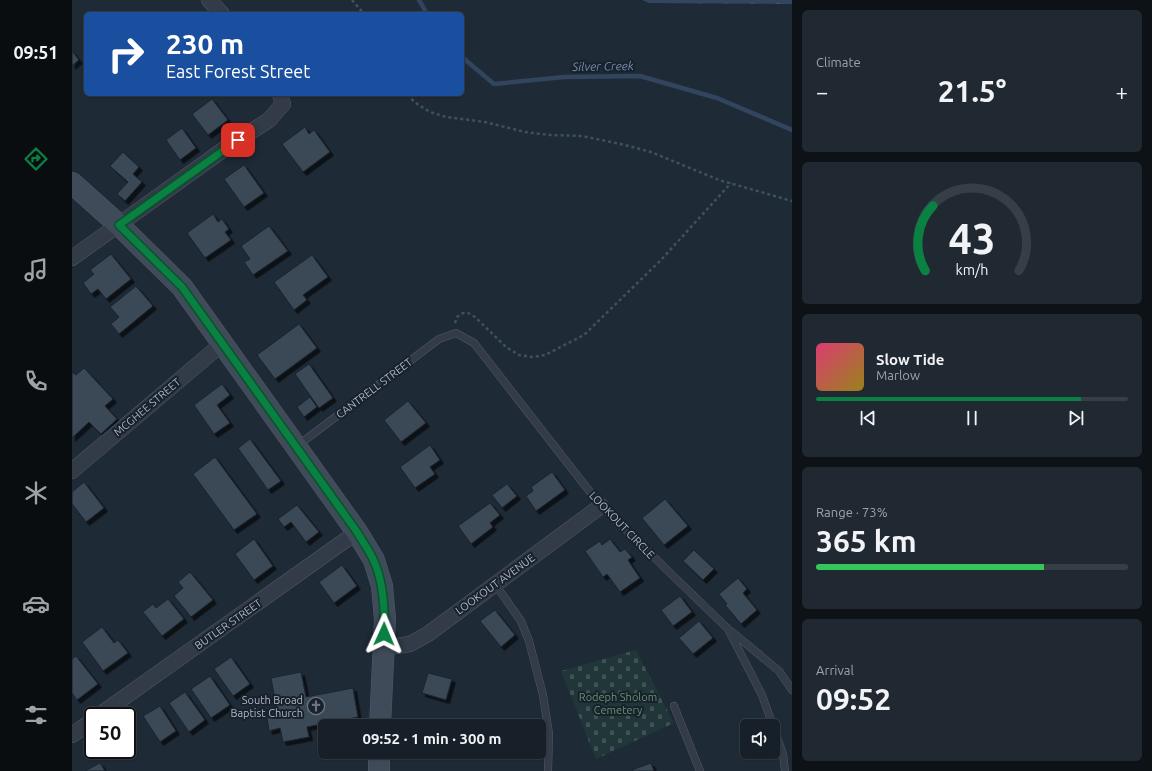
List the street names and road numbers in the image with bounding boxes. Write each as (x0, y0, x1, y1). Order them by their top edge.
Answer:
street label: CANTRELL STREET (334, 356, 414, 420)
street label: MCGHEE STREET (111, 376, 183, 438)
street label: LOOKOUT CIRCLE (587, 489, 657, 561)
street label: LOOKOUT AVENUE (453, 551, 537, 617)
street label: BUTLER STREET (192, 596, 264, 652)

